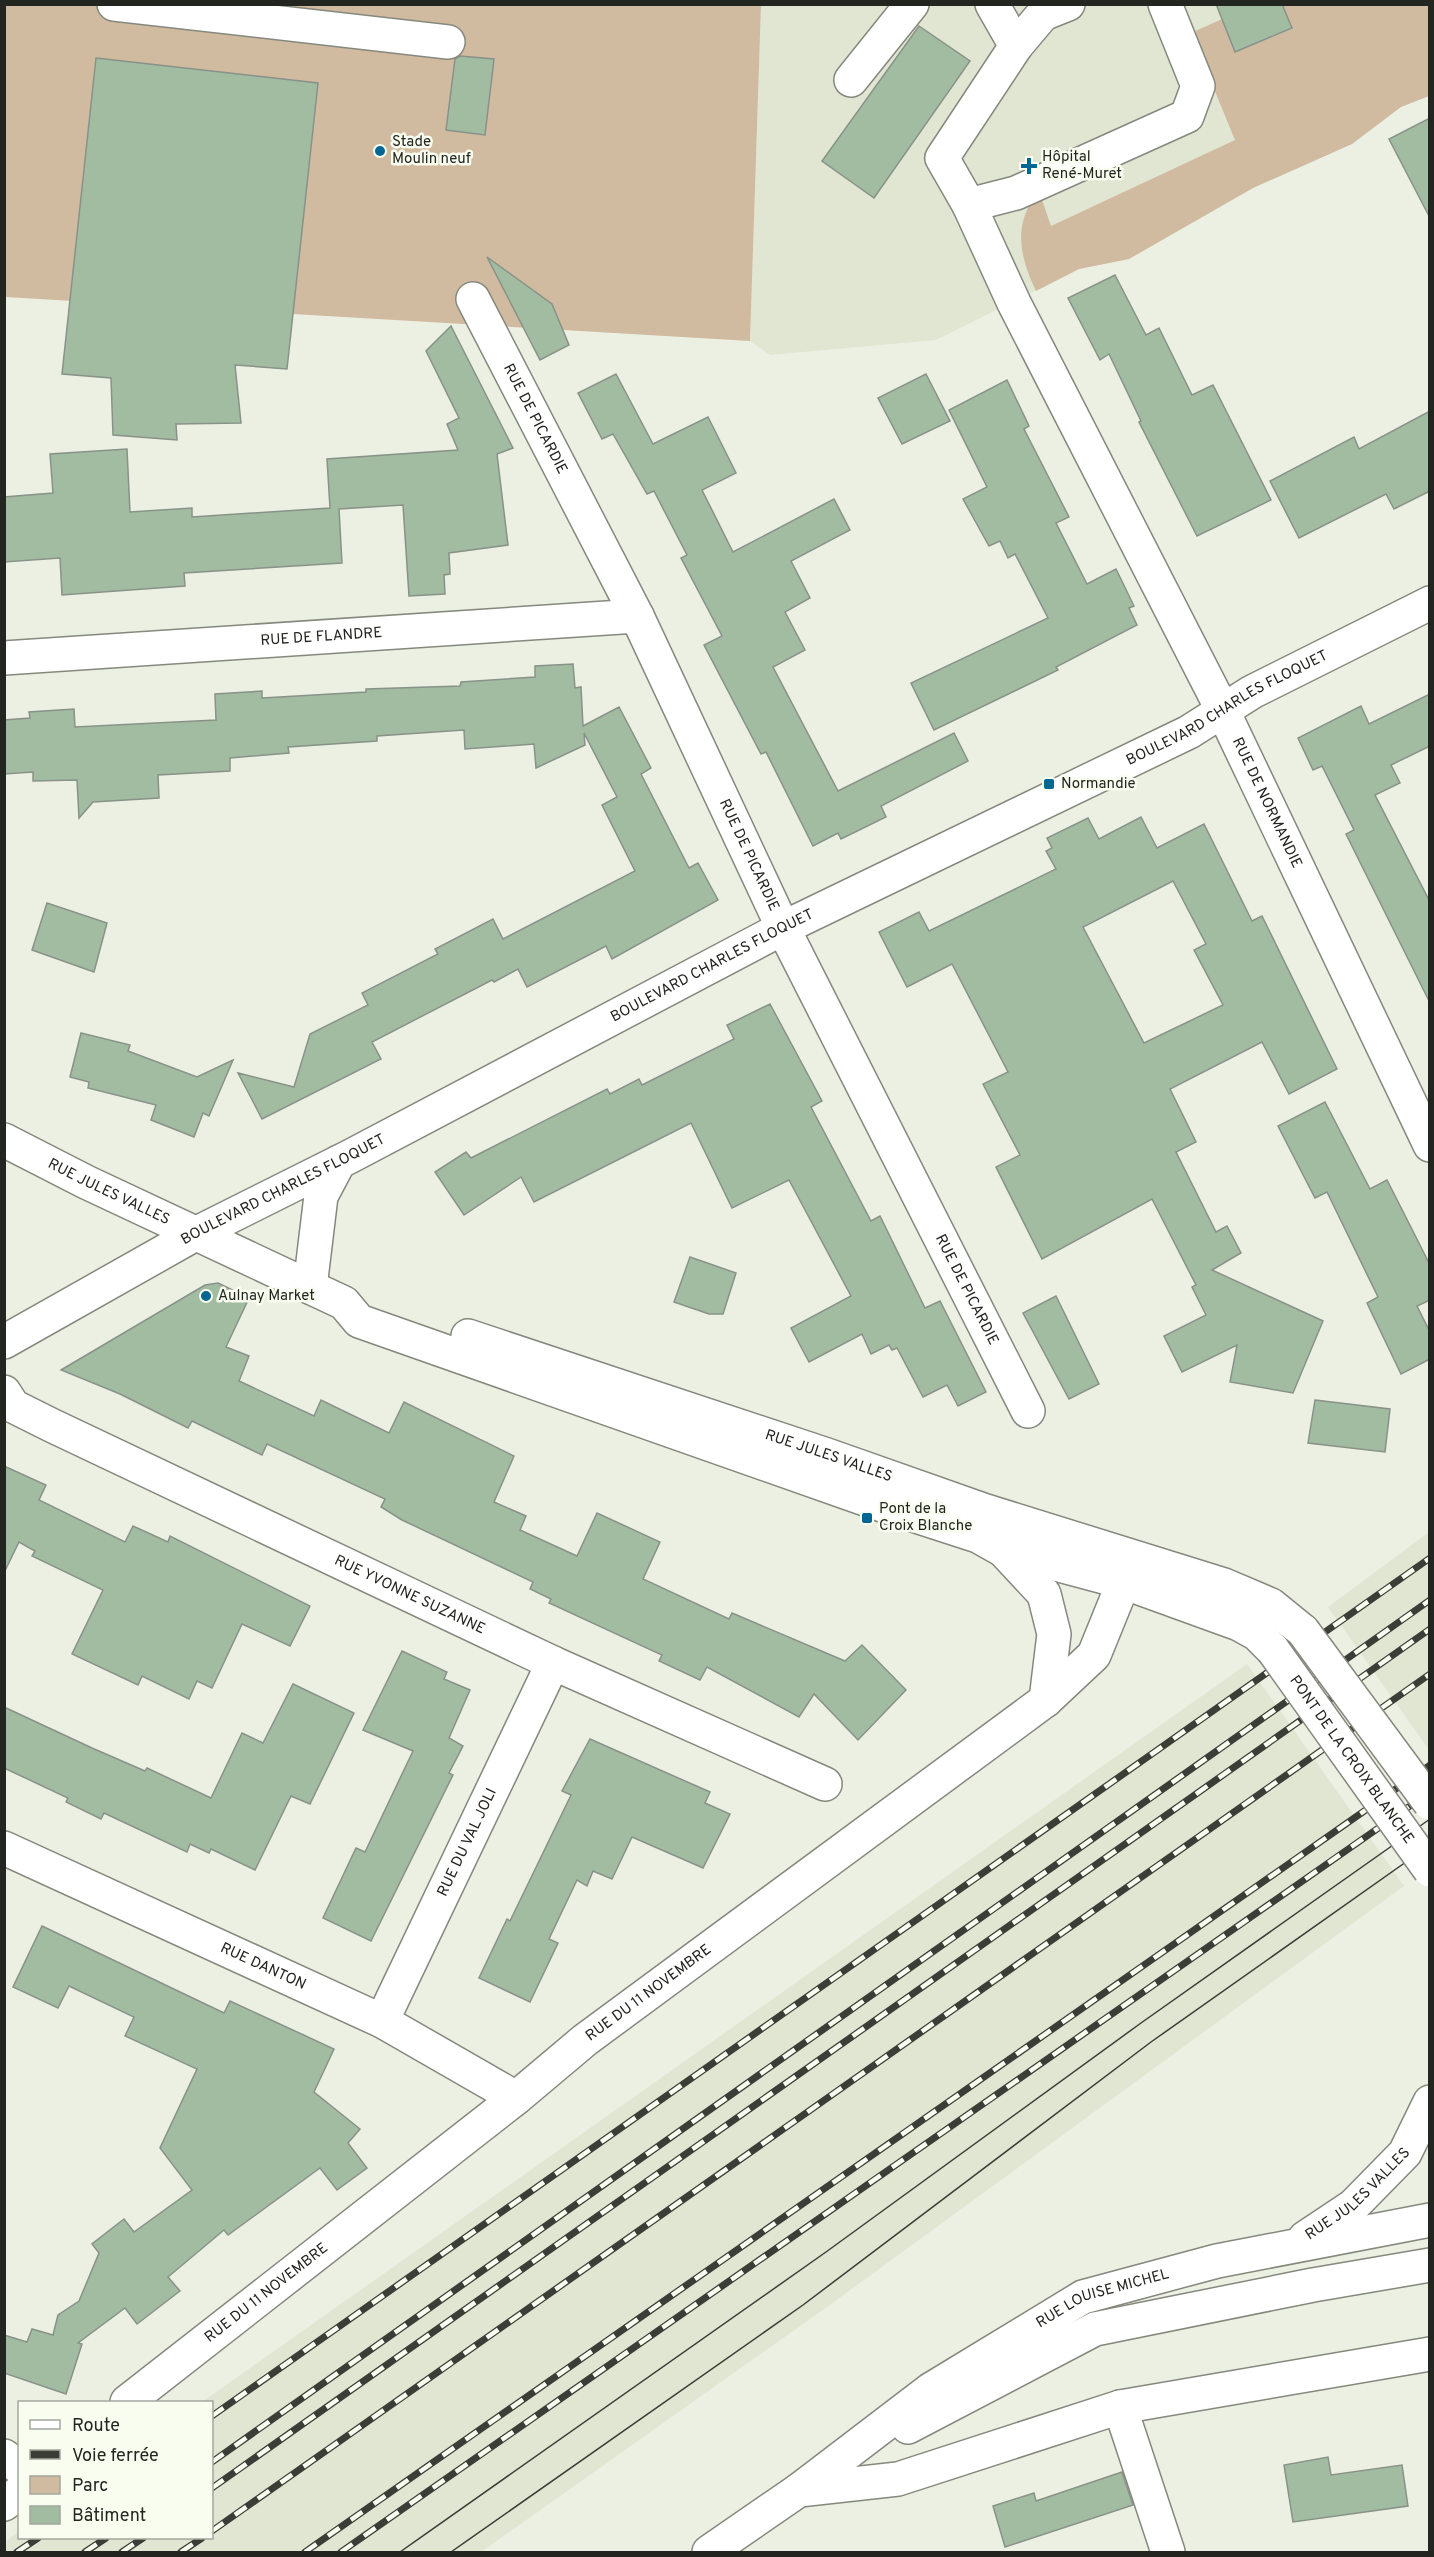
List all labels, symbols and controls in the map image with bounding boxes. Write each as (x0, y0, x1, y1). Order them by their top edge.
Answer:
place label: Stade Moulin neuf (392, 133, 471, 169)
marker: Stade Moulin neuf (373, 144, 387, 158)
place label: Hôpital René-Muret (1042, 148, 1122, 184)
marker: Hôpital René-Muret (1020, 157, 1038, 175)
street label: RUE DE PICARDIE (499, 360, 571, 477)
street label: RUE DE FLANDRE (260, 623, 383, 650)
street label: BOULEVARD CHARLES FLOQUET (1123, 646, 1331, 770)
street label: RUE DE NORMANDIE (1228, 734, 1306, 871)
place label: Normandie (1061, 775, 1136, 794)
marker: Normandie (1042, 777, 1056, 791)
street label: RUE DE PICARDIE (715, 796, 783, 914)
street label: BOULEVARD CHARLES FLOQUET (607, 905, 817, 1027)
street label: BOULEVARD CHARLES FLOQUET (178, 1130, 389, 1250)
street label: RUE JULES VALLES (44, 1154, 173, 1229)
street label: RUE DE PICARDIE (930, 1231, 1003, 1348)
place label: Aulnay Market (218, 1287, 315, 1306)
marker: Aulnay Market (199, 1289, 213, 1303)
street label: RUE JULES VALLES (762, 1426, 895, 1487)
place label: Pont de la Croix Blanche (879, 1500, 972, 1536)
marker: Pont de la Croix Blanche (860, 1511, 874, 1525)
street label: RUE YVONNE SUZANNE (331, 1551, 488, 1639)
street label: PONT DE LA CROIX BLANCHE (1285, 1672, 1418, 1848)
street label: RUE DU VAL JOLI (433, 1785, 501, 1900)
street label: RUE DANTON (217, 1939, 309, 1994)
street label: RUE DU 11 NOVEMBRE (582, 1940, 715, 2046)
street label: RUE JULES VALLES (1302, 2144, 1414, 2245)
street label: RUE DU 11 NOVEMBRE (201, 2239, 332, 2347)
street label: RUE LOUISE MICHEL (1033, 2265, 1171, 2333)
legend (18, 2401, 213, 2539)
text: Route (72, 2415, 120, 2438)
text: Voie ferrée (72, 2445, 159, 2468)
text: Parc (72, 2475, 108, 2498)
text: Bâtiment (72, 2505, 146, 2528)

